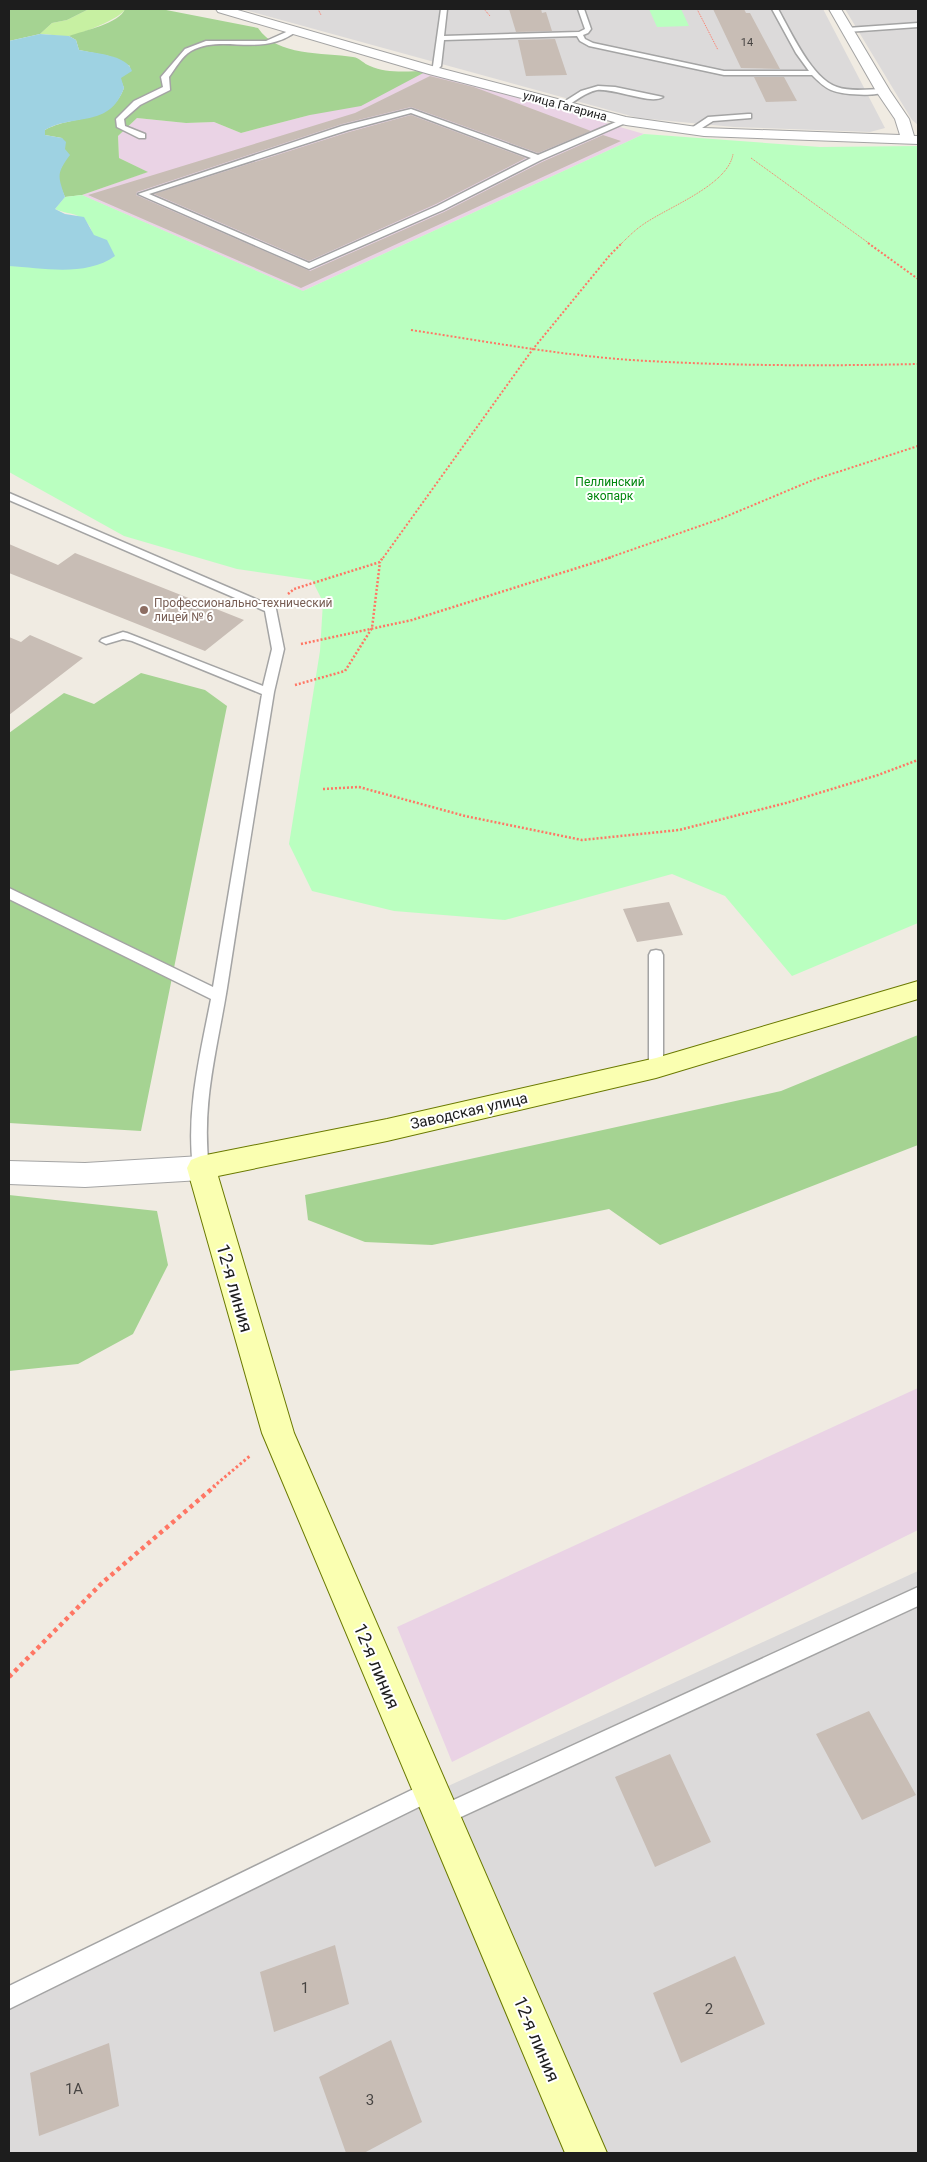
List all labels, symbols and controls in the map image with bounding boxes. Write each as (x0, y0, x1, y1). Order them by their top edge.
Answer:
house number: 14 (741, 36, 753, 49)
street label: улица Гагарина (521, 88, 609, 124)
park label: Пеллинский экопарк (575, 475, 645, 503)
place label: Профессионально-технический лицей № 6 (154, 596, 333, 624)
marker: Профессионально-технический лицей № 6 (138, 604, 150, 616)
street label: Заводская улица (409, 1089, 529, 1133)
street label: 12-я линия (212, 1241, 258, 1335)
street label: 12-я линия (350, 1620, 404, 1712)
house number: 1 (301, 1979, 309, 1997)
street label: 12-я линия (510, 1993, 564, 2085)
house number: 2 (705, 2000, 713, 2018)
house number: 1А (65, 2080, 83, 2098)
house number: 3 (366, 2091, 374, 2109)

